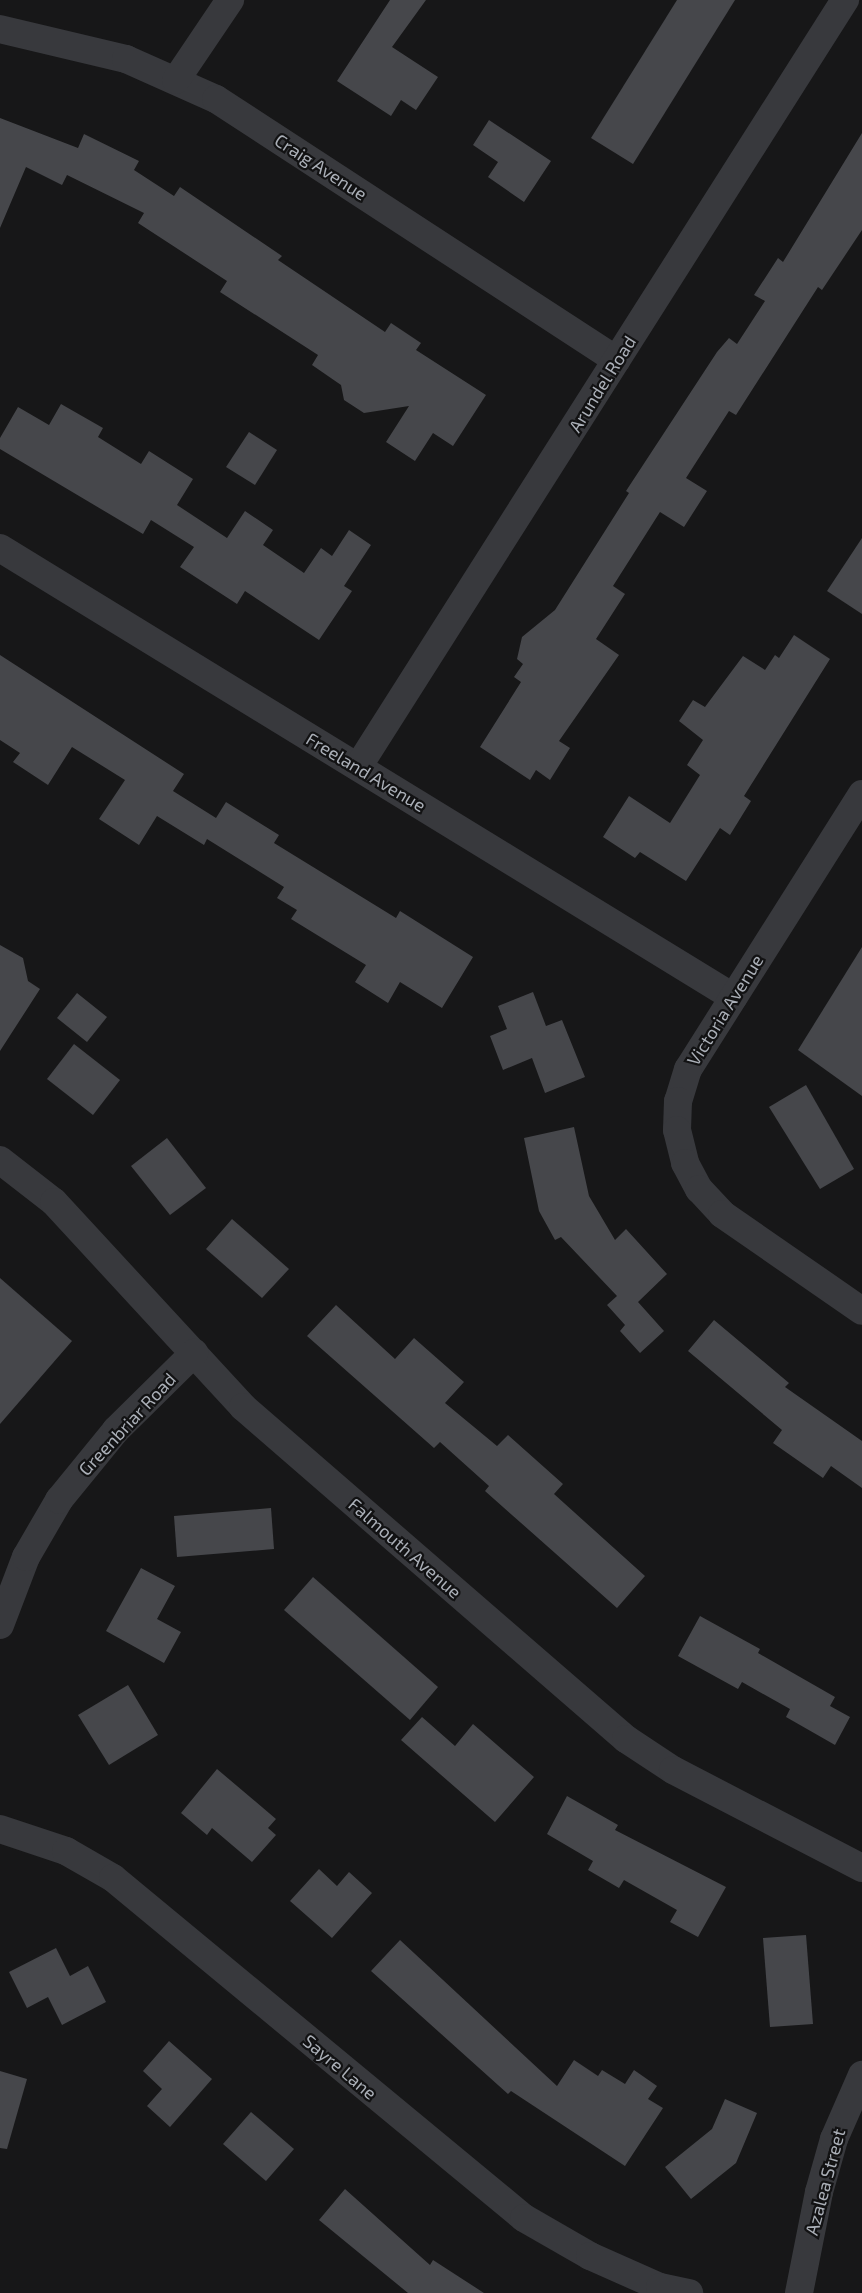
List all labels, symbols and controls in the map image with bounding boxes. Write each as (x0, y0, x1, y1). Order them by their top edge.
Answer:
street label: Craig Avenue (271, 129, 371, 205)
street label: Arundel Road (564, 332, 640, 436)
street label: Freeland Avenue (302, 728, 430, 816)
street label: Victoria Avenue (682, 950, 768, 1070)
street label: Greenbriar Road (74, 1368, 180, 1480)
street label: Falmouth Avenue (344, 1493, 466, 1603)
street label: Sayre Lane (299, 2030, 381, 2104)
street label: Azalea Street (800, 2126, 850, 2238)

